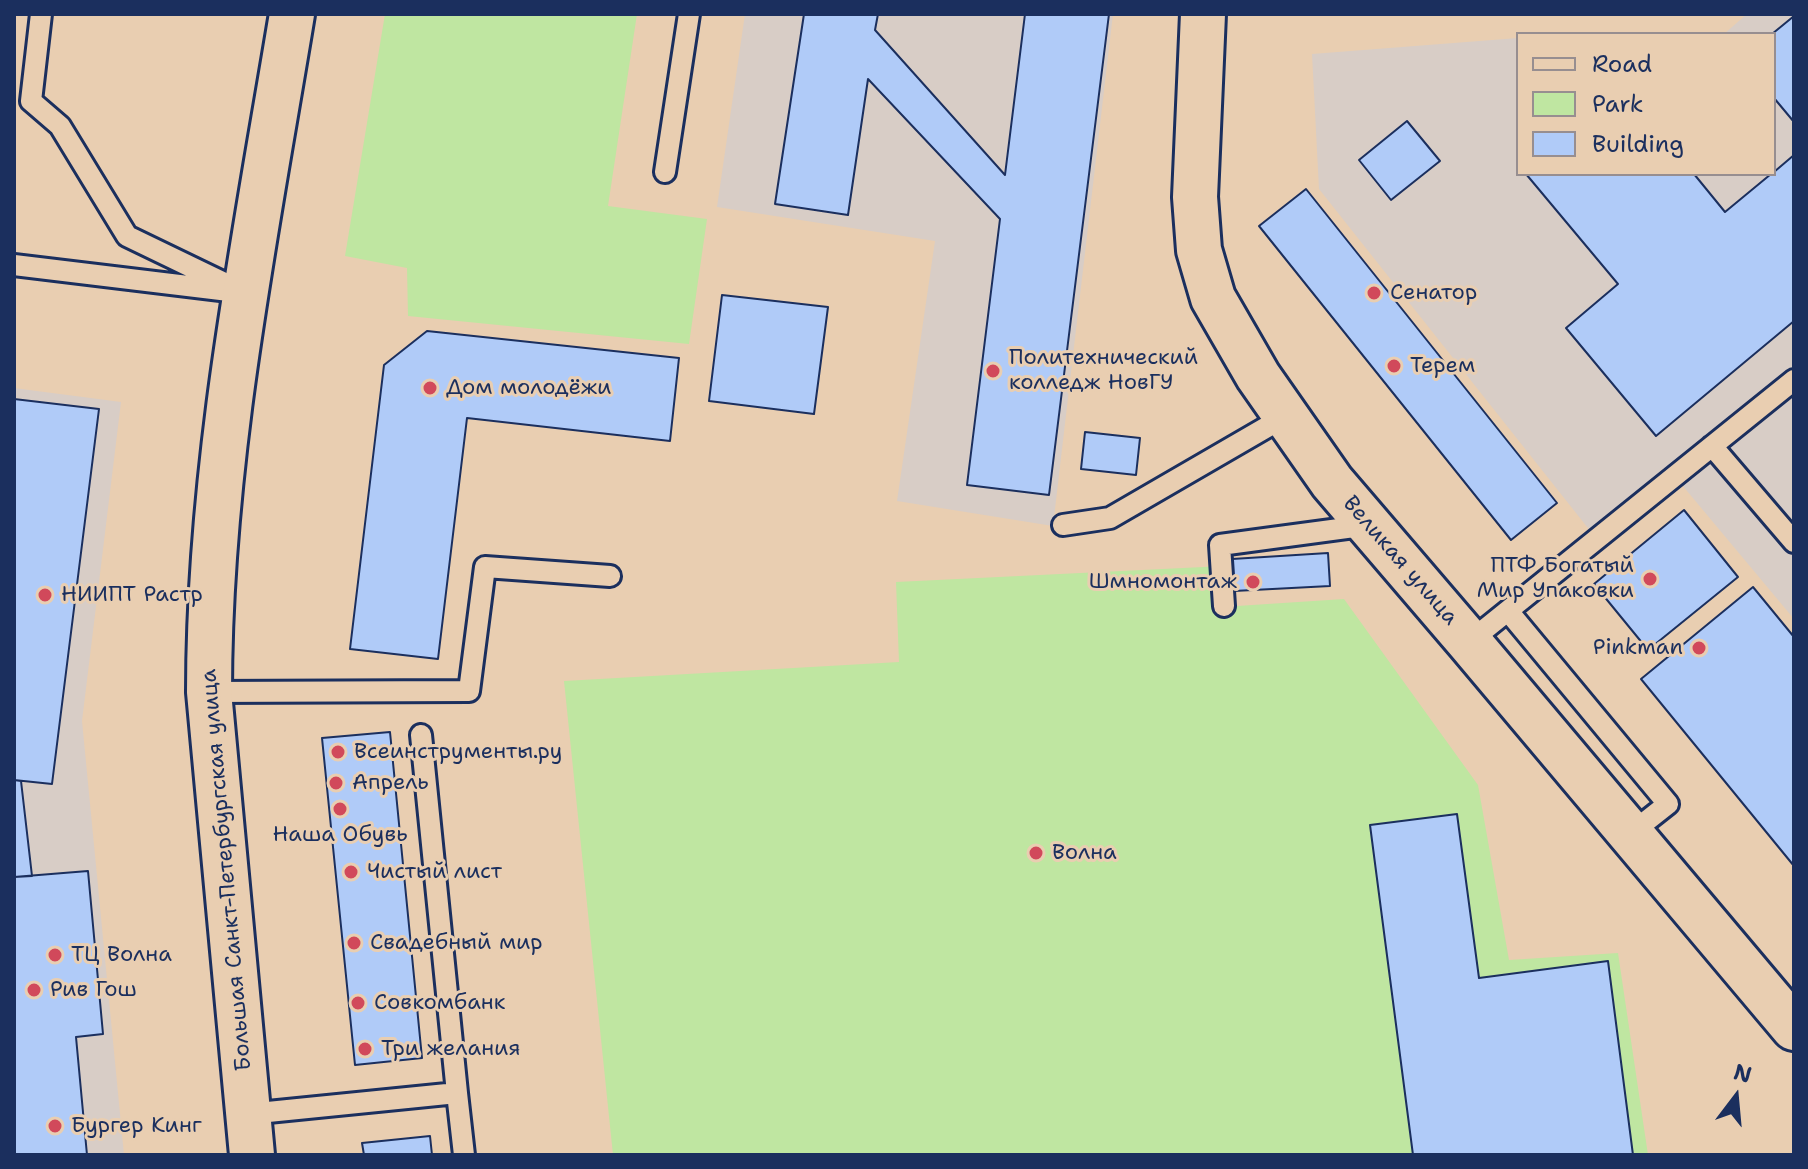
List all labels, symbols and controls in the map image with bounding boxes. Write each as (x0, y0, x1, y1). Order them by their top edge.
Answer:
legend (1516, 32, 1776, 176)
text: Road (1592, 48, 1652, 80)
text: Park (1592, 88, 1644, 120)
text: Building (1592, 128, 1684, 160)
place label: Сенатор (1390, 280, 1477, 306)
marker: Сенатор (1365, 284, 1383, 302)
place label: Политехнический колледж НовГУ (1009, 345, 1198, 396)
place label: Терем (1410, 353, 1475, 379)
marker: Терем (1385, 357, 1403, 375)
marker: Политехнический колледж НовГУ (984, 362, 1002, 380)
place label: Дом молодёжи (446, 375, 612, 401)
marker: Дом молодёжи (421, 379, 439, 397)
street label: Великая улица (1337, 491, 1463, 631)
place label: ПТФ Богатый Мир Упаковки (1477, 553, 1634, 604)
place label: Шмномонтаж (1089, 569, 1237, 595)
marker: ПТФ Богатый Мир Упаковки (1641, 570, 1659, 588)
marker: Шмномонтаж (1244, 573, 1262, 591)
place label: НИИПТ Растр (61, 582, 203, 608)
marker: НИИПТ Растр (36, 586, 54, 604)
place label: Pinkman (1593, 635, 1683, 661)
marker: Pinkman (1690, 639, 1708, 657)
street label: Большая Санкт-Петербургская улица (196, 668, 258, 1072)
place label: Всеинструменты.ру (354, 739, 562, 765)
marker: Всеинструменты.ру (329, 743, 347, 761)
place label: Апрель (352, 770, 429, 796)
marker: Апрель (327, 774, 345, 792)
marker: Наша Обувь (331, 800, 349, 818)
place label: Наша Обувь (272, 822, 408, 848)
place label: Волна (1052, 840, 1117, 866)
marker: Волна (1027, 844, 1045, 862)
place label: Чистый лист (367, 859, 502, 885)
marker: Чистый лист (342, 863, 360, 881)
place label: Свадебный мир (370, 930, 543, 956)
marker: Свадебный мир (345, 934, 363, 952)
place label: ТЦ Волна (71, 942, 172, 968)
marker: ТЦ Волна (46, 946, 64, 964)
place label: Рив Гош (50, 977, 137, 1003)
marker: Рив Гош (25, 981, 43, 999)
place label: Совкомбанк (374, 990, 505, 1016)
marker: Совкомбанк (349, 994, 367, 1012)
place label: Три желания (381, 1036, 521, 1062)
marker: Три желания (356, 1040, 374, 1058)
north arrow (1696, 1057, 1776, 1137)
text: N (1730, 1057, 1755, 1090)
place label: Бургер Кинг (71, 1113, 202, 1139)
marker: Бургер Кинг (46, 1117, 64, 1135)

